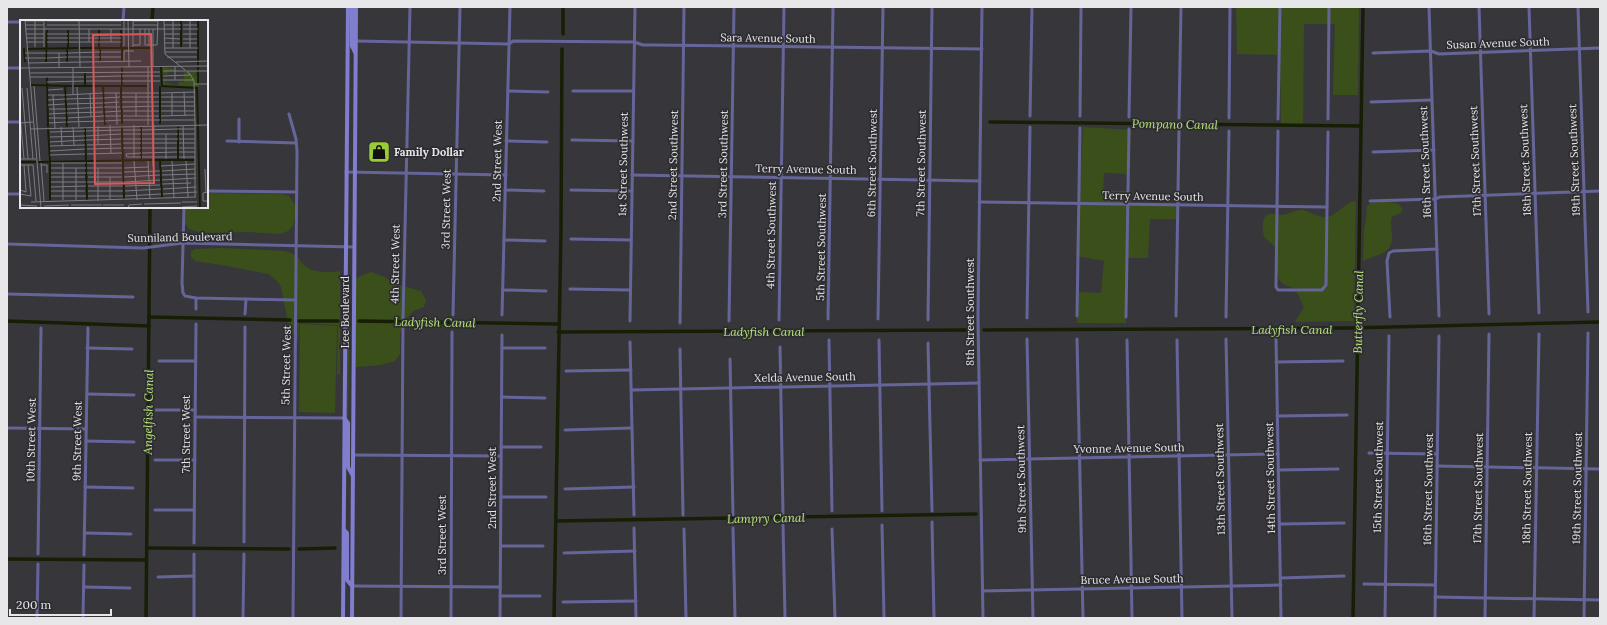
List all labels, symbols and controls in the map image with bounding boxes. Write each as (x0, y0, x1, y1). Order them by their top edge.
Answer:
inset map (20, 20, 208, 208)
street label: Sara Avenue South (720, 30, 816, 46)
street label: Susan Avenue South (1446, 34, 1550, 52)
street label: 18th Street Southwest (1516, 103, 1534, 216)
street label: 19th Street Southwest (1565, 103, 1583, 216)
street label: 16th Street Southwest (1416, 105, 1434, 218)
street label: 17th Street Southwest (1466, 105, 1484, 217)
street label: 6th Street Southwest (864, 108, 880, 217)
street label: 2nd Street Southwest (665, 109, 681, 220)
street label: 3rd Street Southwest (715, 109, 731, 218)
street label: 7th Street Southwest (913, 109, 929, 217)
street label: 1st Street Southwest (615, 111, 631, 216)
water label: Pompano Canal (1132, 116, 1219, 132)
street label: 2nd Street West (489, 119, 505, 202)
shop icon: Family Dollar (366, 139, 392, 165)
place label: Family Dollar (394, 145, 465, 159)
street label: Terry Avenue South (755, 161, 857, 177)
street label: 3rd Street West (438, 168, 454, 249)
street label: 4th Street Southwest (763, 180, 779, 289)
street label: Terry Avenue South (1102, 188, 1204, 204)
street label: 5th Street Southwest (813, 192, 829, 301)
street label: 4th Street West (387, 223, 403, 304)
street label: Sunniland Boulevard (127, 229, 233, 245)
street label: 8th Street Southwest (963, 257, 977, 366)
water label: Butterfly Canal (1350, 270, 1366, 354)
street label: Lee Boulevard (338, 275, 352, 348)
water label: Ladyfish Canal (394, 314, 476, 330)
water label: Ladyfish Canal (1251, 322, 1333, 337)
street label: 5th Street West (278, 324, 294, 405)
water label: Ladyfish Canal (723, 324, 805, 339)
water label: Angelfish Canal (140, 369, 156, 456)
street label: Xelda Avenue South (754, 369, 856, 385)
street label: 7th Street West (179, 394, 193, 473)
street label: 10th Street West (23, 397, 39, 482)
street label: 9th Street West (69, 400, 85, 481)
street label: 15th Street Southwest (1370, 420, 1386, 533)
street label: 14th Street Southwest (1262, 421, 1278, 534)
street label: 13th Street Southwest (1212, 422, 1228, 535)
street label: 9th Street Southwest (1013, 424, 1029, 533)
street label: 18th Street Southwest (1519, 431, 1535, 544)
street label: 19th Street Southwest (1569, 431, 1585, 544)
street label: 16th Street Southwest (1420, 432, 1436, 545)
street label: 17th Street Southwest (1470, 432, 1486, 544)
street label: Yvonne Avenue South (1072, 440, 1185, 456)
street label: 2nd Street West (485, 446, 499, 529)
street label: 3rd Street West (435, 494, 449, 575)
water label: Lampry Canal (727, 510, 806, 526)
street label: Bruce Avenue South (1080, 571, 1184, 587)
scale bar (10, 591, 111, 617)
text: 200 m (16, 597, 52, 612)

